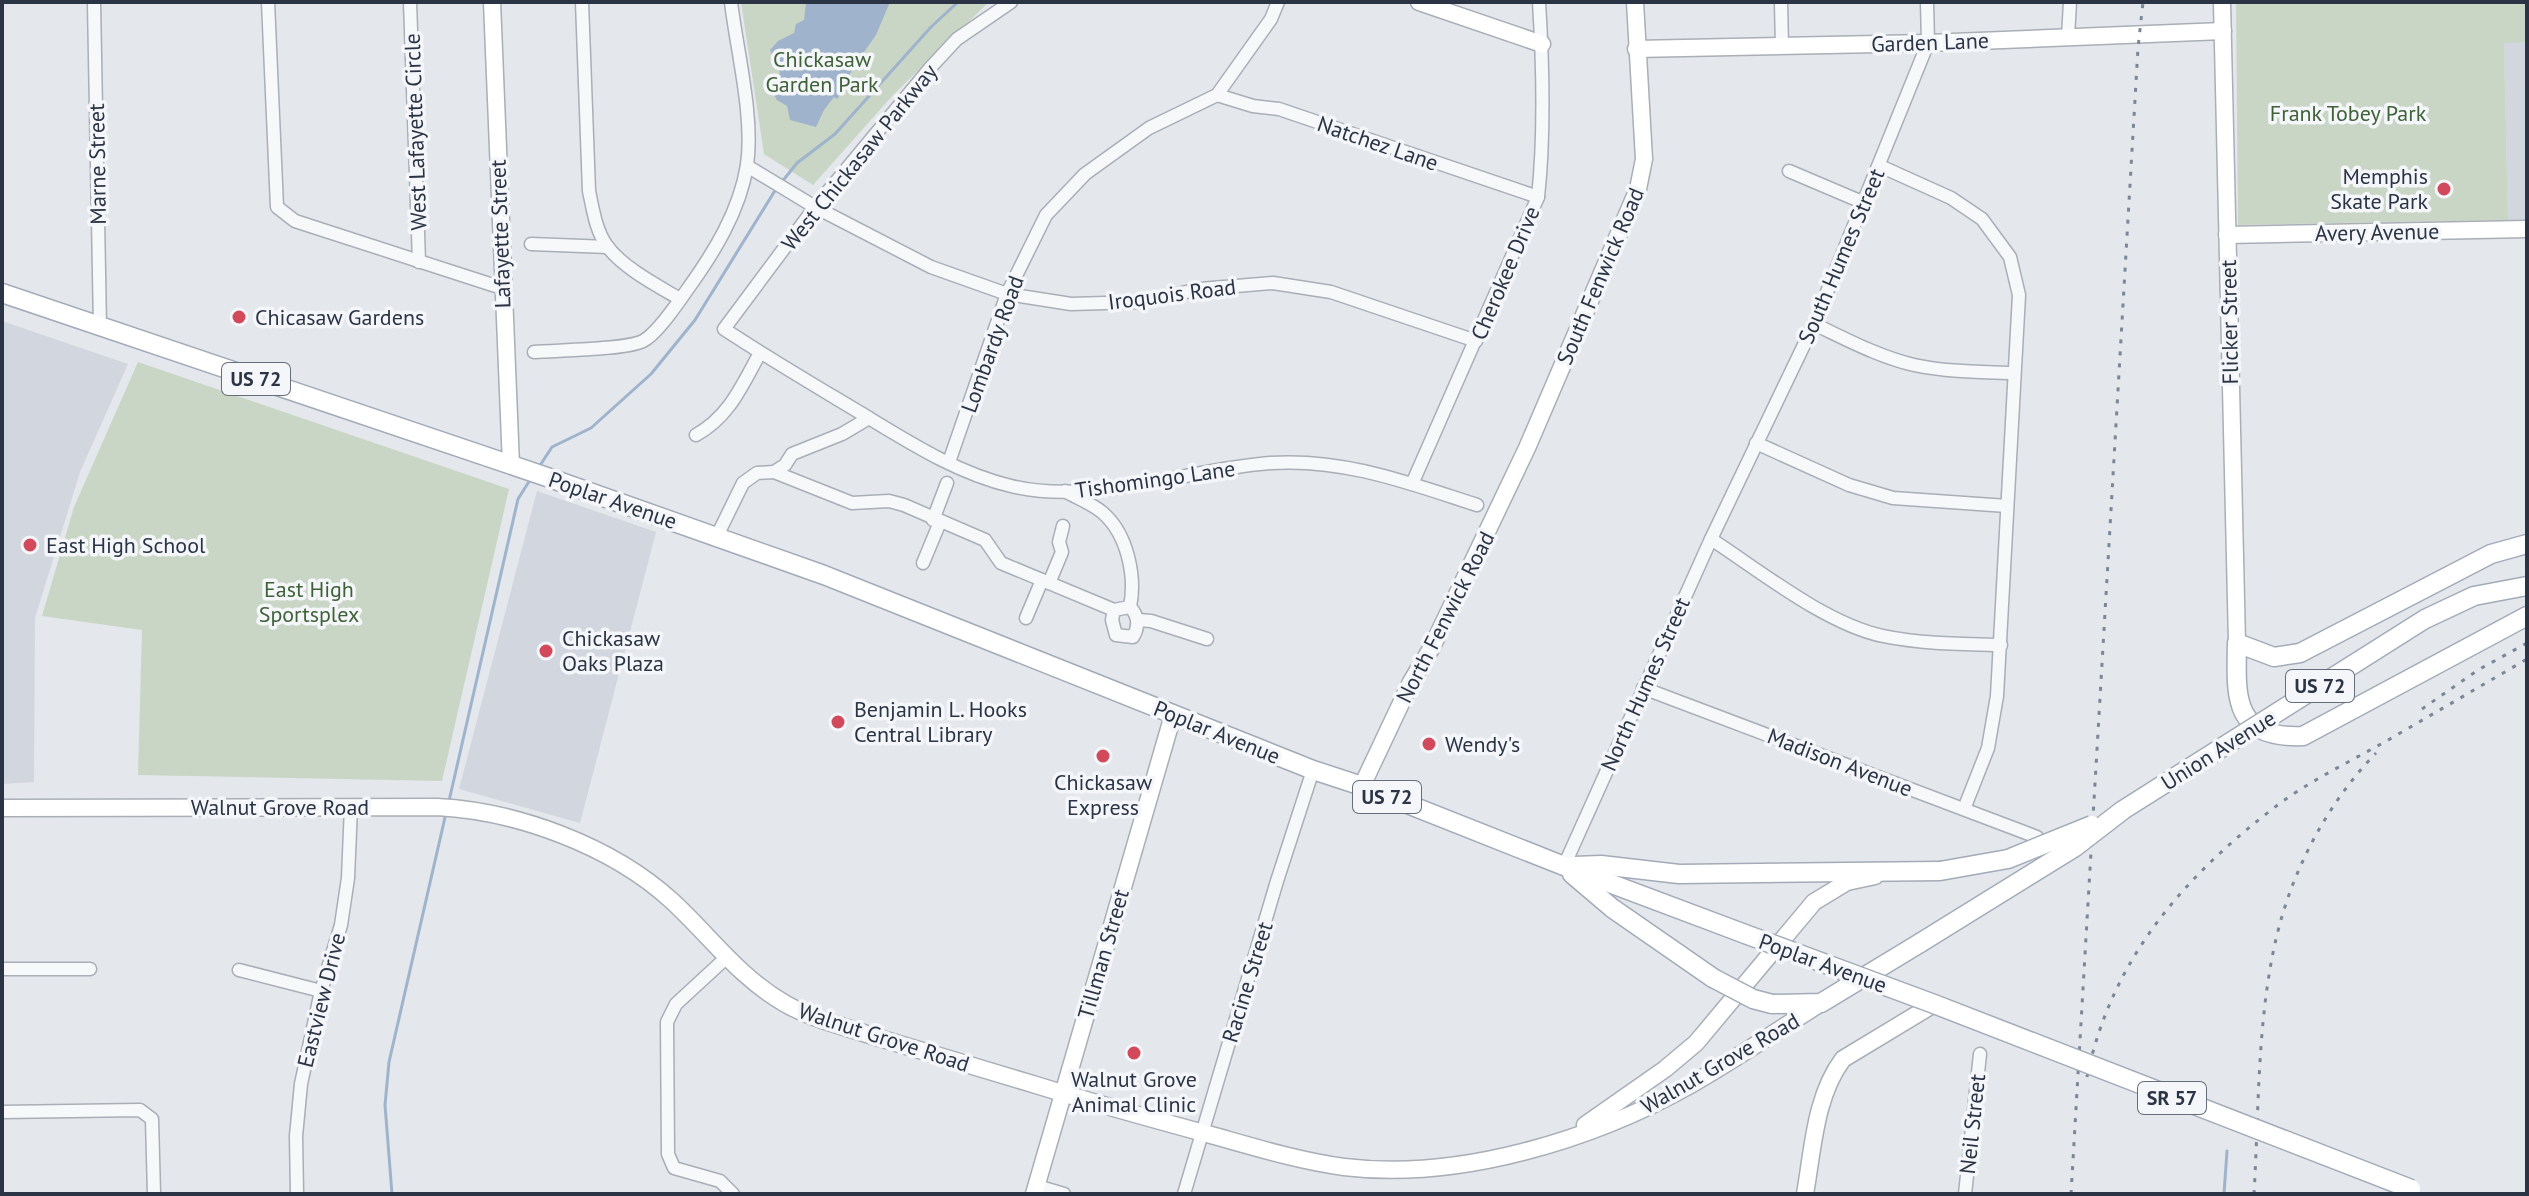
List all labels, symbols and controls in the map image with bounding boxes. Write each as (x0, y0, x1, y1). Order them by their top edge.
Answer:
street label: Garden Lane (1871, 26, 1989, 58)
street label: West Lafayette Circle (398, 33, 432, 231)
park label: Chickasaw Garden Park (765, 45, 879, 98)
street label: West Chickasaw Parkway (775, 57, 943, 256)
park label: Frank Tobey Park (2270, 99, 2427, 127)
street label: Marne Street (82, 103, 112, 225)
street label: Natchez Lane (1314, 109, 1442, 177)
street label: Lafayette Street (483, 159, 517, 309)
place label: Memphis Skate Park (2330, 162, 2428, 215)
street label: South Humes Street (1791, 164, 1891, 348)
marker: Memphis Skate Park (2435, 180, 2453, 198)
street label: South Fenwick Road (1550, 183, 1650, 369)
street label: Cherokee Drive (1464, 202, 1546, 344)
street label: Avery Avenue (2315, 217, 2439, 247)
street label: Flicker Street (2214, 259, 2244, 385)
street label: Lombardy Road (954, 272, 1030, 416)
street label: Iroquois Road (1106, 272, 1238, 316)
place label: Chicasaw Gardens (255, 303, 424, 331)
marker: Chicasaw Gardens (230, 308, 248, 326)
road number: US 72 (222, 363, 290, 395)
street label: Tishomingo Lane (1073, 454, 1237, 504)
street label: Poplar Avenue (545, 465, 681, 535)
street label: North Fenwick Road (1390, 526, 1500, 708)
place label: East High School (46, 531, 206, 559)
marker: East High School (21, 536, 39, 554)
park label: East High Sportsplex (259, 575, 359, 628)
street label: North Humes Street (1594, 592, 1696, 775)
place label: Chickasaw Oaks Plaza (562, 624, 664, 677)
marker: Chickasaw Oaks Plaza (537, 642, 555, 660)
road number: US 72 (2286, 670, 2354, 702)
street label: Poplar Avenue (1150, 694, 1284, 770)
place label: Benjamin L. Hooks Central Library (854, 695, 1027, 748)
street label: Union Avenue (2155, 704, 2281, 796)
marker: Benjamin L. Hooks Central Library (829, 713, 847, 731)
street label: Madison Avenue (1764, 722, 1916, 802)
place label: Wendy's (1445, 730, 1520, 758)
marker: Wendy's (1420, 735, 1438, 753)
marker: Chickasaw Express (1094, 747, 1112, 765)
place label: Chickasaw Express (1054, 768, 1152, 821)
road number: US 72 (1353, 781, 1421, 813)
street label: Walnut Grove Road (191, 793, 369, 821)
street label: Tillman Street (1071, 885, 1135, 1022)
street label: Racine Street (1215, 918, 1279, 1046)
street label: Poplar Avenue (1755, 927, 1891, 999)
street label: Eastview Drive (291, 930, 351, 1070)
street label: Walnut Grove Road (795, 996, 973, 1078)
street label: Walnut Grove Road (1636, 1006, 1804, 1120)
marker: Walnut Grove Animal Clinic (1125, 1044, 1143, 1062)
place label: Walnut Grove Animal Clinic (1071, 1065, 1197, 1118)
street label: Neil Street (1953, 1072, 1991, 1175)
road number: SR 57 (2138, 1082, 2206, 1114)

